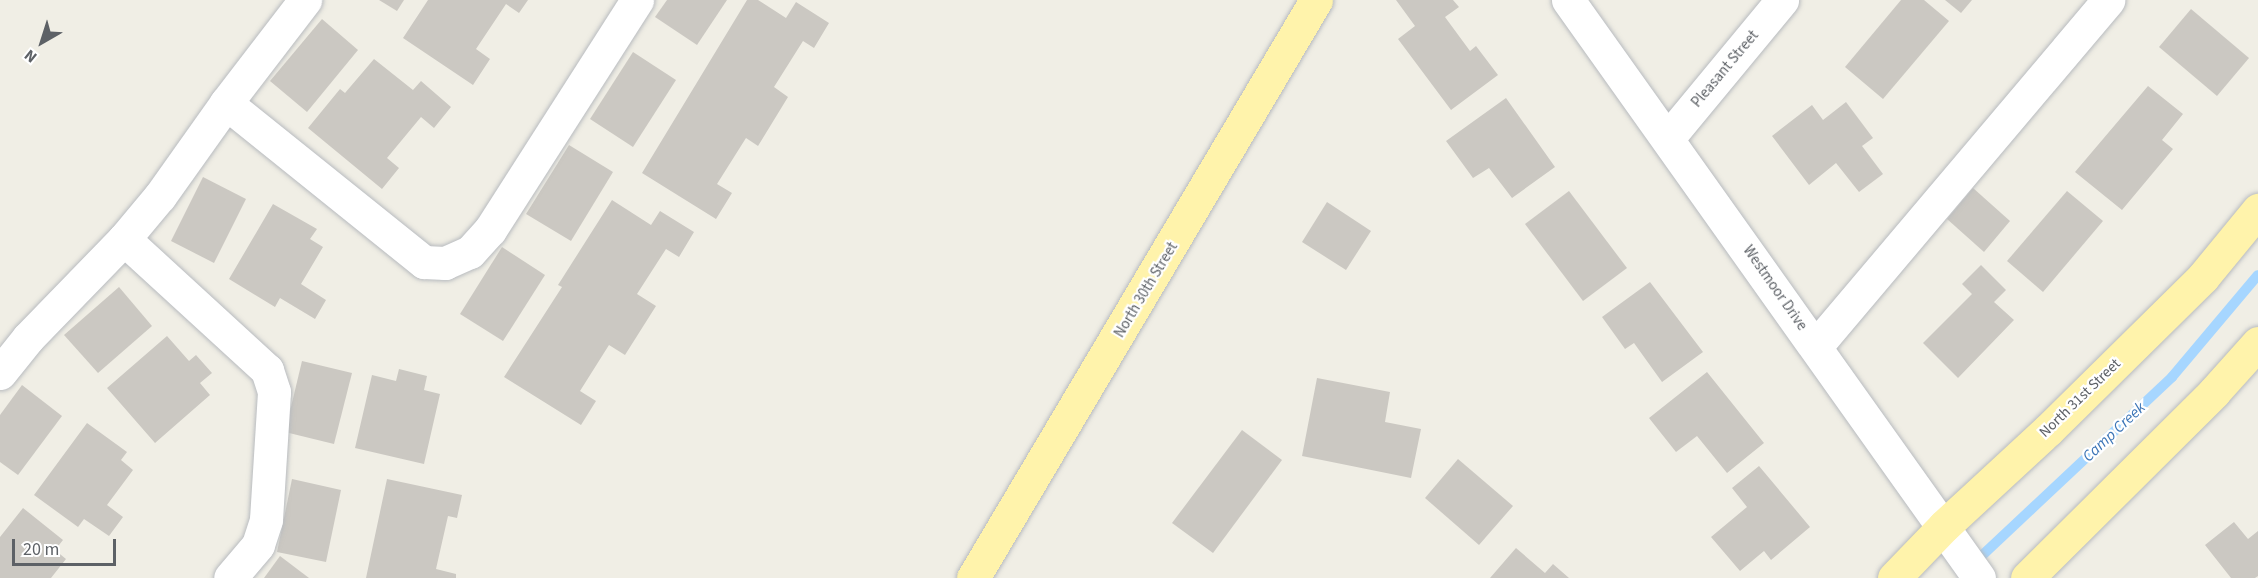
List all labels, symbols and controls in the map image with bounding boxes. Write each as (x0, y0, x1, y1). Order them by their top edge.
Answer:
north arrow (12, 12, 72, 72)
street label: Pleasant Street (1688, 27, 1762, 111)
text: N (20, 44, 42, 68)
street label: North 30th Street (1110, 239, 1182, 341)
street label: Westmoor Drive (1739, 242, 1811, 334)
street label: North 31st Street (2036, 355, 2124, 441)
water label: Camp Creek (2079, 398, 2149, 466)
scale bar (15, 527, 118, 565)
text: 20 m (23, 537, 59, 562)

